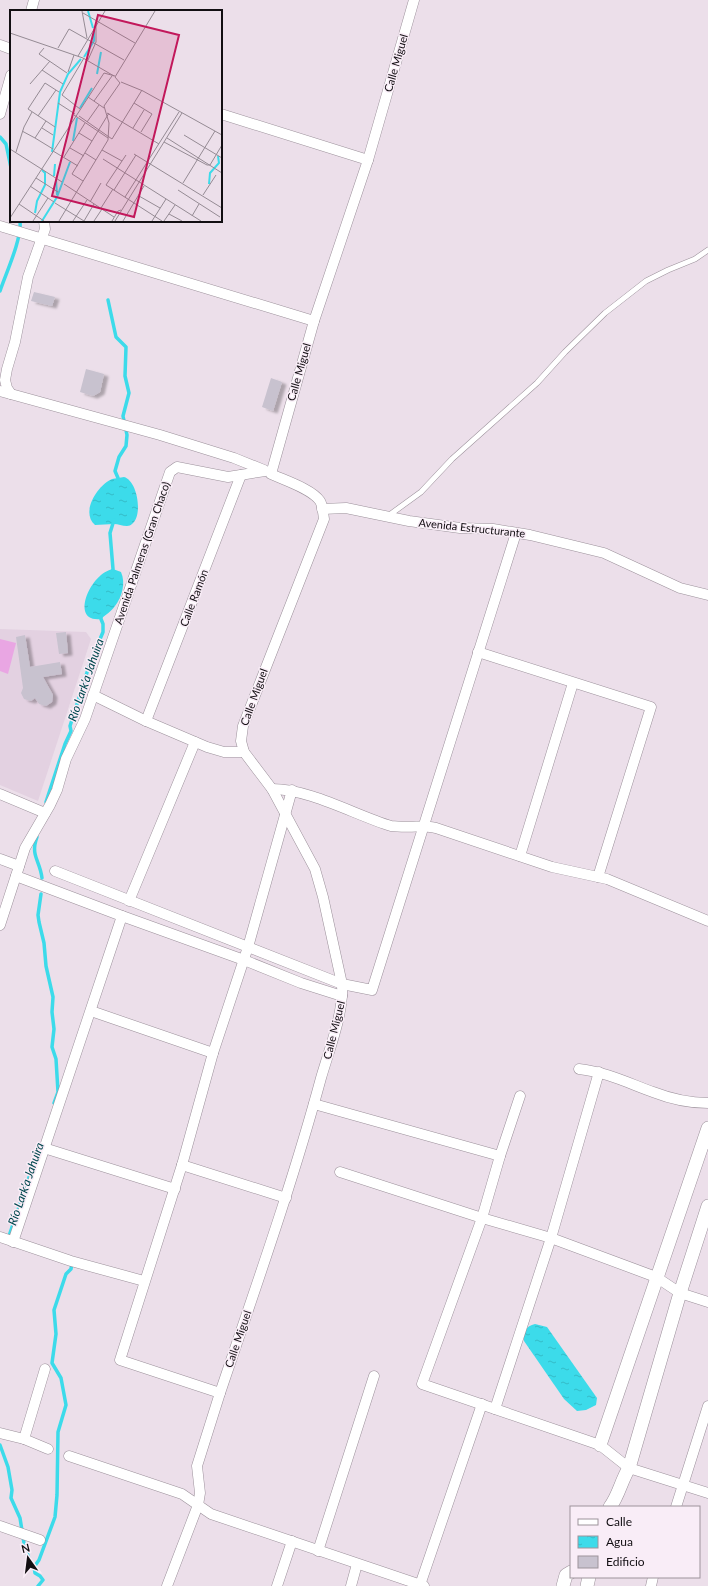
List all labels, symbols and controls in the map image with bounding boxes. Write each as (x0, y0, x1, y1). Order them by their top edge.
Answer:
inset map (10, 10, 222, 222)
street label: Calle Miguel (381, 32, 410, 93)
street label: Calle Miguel (284, 341, 313, 402)
street label: Avenida Palmeras (Gran Chaco) (111, 480, 172, 626)
street label: Avenida Estructurante (418, 515, 526, 540)
street label: Calle Ramón (177, 567, 210, 628)
water label: Río Lark’a Jahuira (64, 636, 107, 723)
street label: Calle Miguel (237, 667, 270, 727)
street label: Calle Miguel (320, 999, 347, 1060)
water label: Río Lark’a Jahuira (4, 1140, 47, 1227)
street label: Calle Miguel (222, 1309, 253, 1369)
legend (570, 1506, 700, 1578)
text: Calle (606, 1514, 632, 1529)
text: Agua (606, 1534, 633, 1549)
north arrow (8, 1538, 48, 1578)
text: N (20, 1540, 31, 1555)
text: Edificio (606, 1554, 645, 1569)

